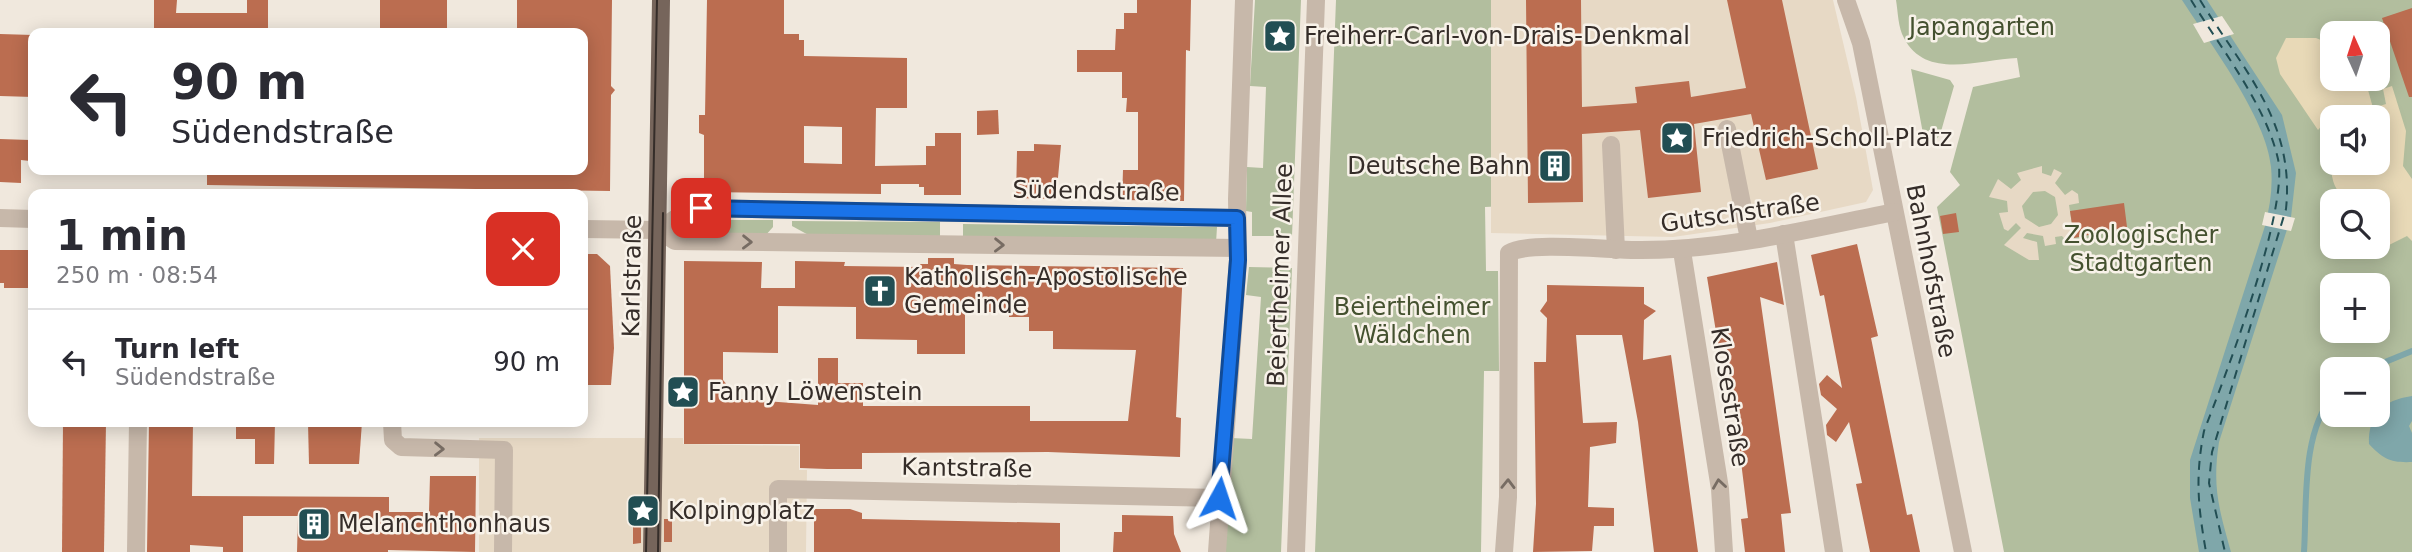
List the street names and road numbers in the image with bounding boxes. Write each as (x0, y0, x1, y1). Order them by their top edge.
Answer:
street label: Beiertheimer Allee (1262, 163, 1298, 387)
street label: Südendstraße (1012, 176, 1180, 206)
street label: Bahnhofstraße (1900, 182, 1962, 360)
street label: Gutschstraße (1659, 188, 1821, 238)
street label: Karlstraße (617, 214, 647, 338)
street label: Klosestraße (1705, 325, 1755, 469)
street label: Kantstraße (901, 453, 1033, 483)

